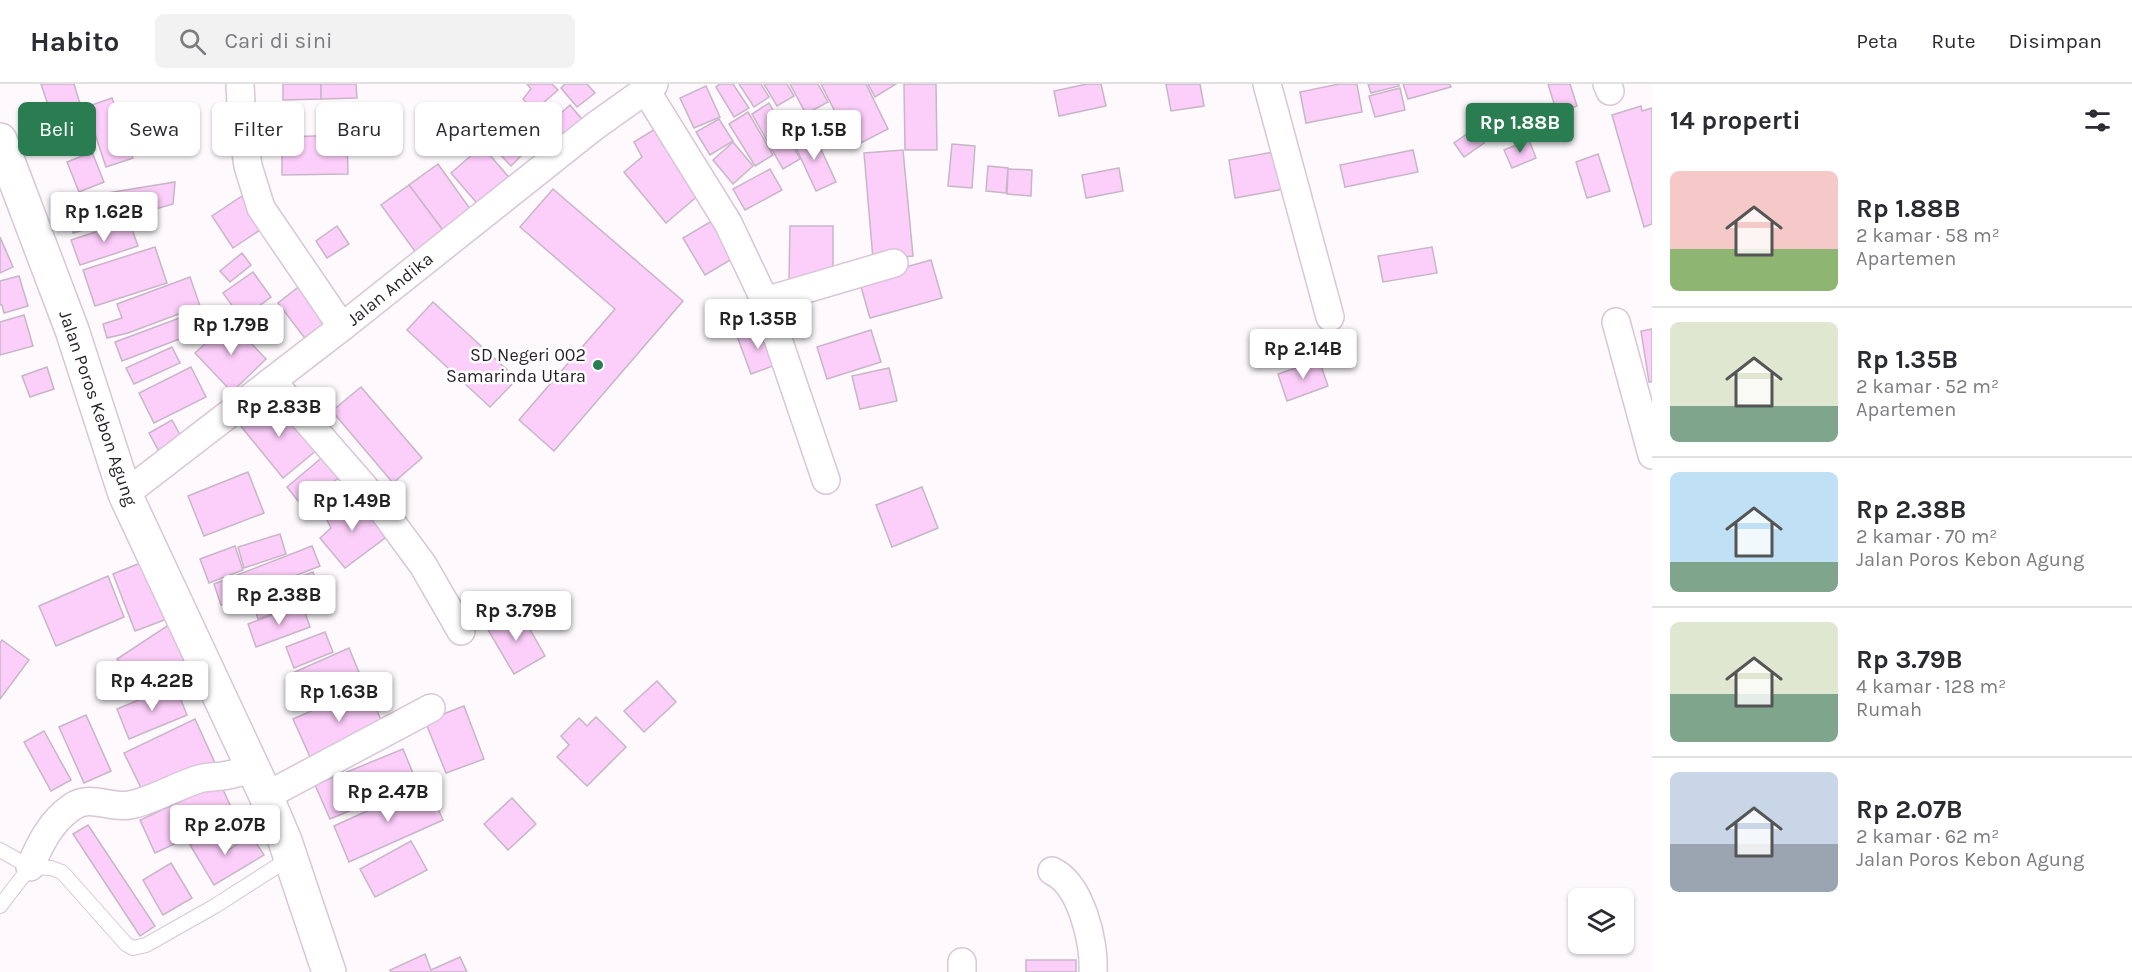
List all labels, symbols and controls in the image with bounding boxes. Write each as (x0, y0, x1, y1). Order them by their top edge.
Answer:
search box (155, 14, 575, 68)
text: Habito (30, 25, 119, 58)
icon: search (176, 25, 209, 58)
text: Cari di sini (224, 28, 333, 54)
text: Peta (1856, 29, 1898, 53)
text: Rute (1931, 29, 1975, 53)
text: Disimpan (2008, 29, 2102, 53)
chip: Beli (18, 102, 96, 156)
chip: Sewa (108, 102, 200, 156)
chip: Filter (212, 102, 304, 156)
chip: Baru (316, 102, 403, 156)
chip: Apartemen (415, 102, 562, 156)
pin: Rp 1.88B (1458, 103, 1582, 154)
icon: filters (2081, 104, 2114, 137)
text: 14 properti (1670, 105, 1801, 136)
pin: Rp 1.5B (759, 110, 869, 161)
text: Rp 1.88B (1480, 111, 1560, 134)
text: Rp 1.5B (781, 118, 847, 141)
pin: Rp 1.62B (42, 192, 166, 243)
text: Rp 1.88B (1856, 193, 1961, 224)
icon: home (1718, 195, 1790, 267)
text: Rp 1.62B (65, 200, 143, 223)
text: 2 kamar · 58 m² (1856, 224, 2000, 247)
text: Apartemen (1856, 247, 1956, 270)
street label: Jalan Andika (342, 248, 438, 330)
pin: Rp 1.35B (696, 299, 820, 350)
pin: Rp 1.79B (169, 305, 293, 356)
street label: Jalan Poros Kebon Agung (54, 307, 142, 509)
text: Rp 1.35B (719, 307, 797, 330)
text: Rp 1.79B (193, 313, 269, 336)
pin: Rp 2.14B (1241, 329, 1365, 380)
text: Rp 2.14B (1264, 337, 1342, 360)
place label: SD Negeri 002 Samarinda Utara (446, 344, 586, 387)
text: Rp 1.35B (1856, 344, 1958, 375)
icon: home (1718, 346, 1790, 418)
marker: SD Negeri 002 Samarinda Utara (591, 358, 605, 372)
text: 2 kamar · 52 m² (1856, 375, 1999, 398)
pin: Rp 2.83B (217, 387, 341, 438)
text: Rp 2.83B (237, 395, 321, 418)
text: Apartemen (1856, 398, 1956, 421)
pin: Rp 1.49B (290, 481, 414, 532)
text: Rp 1.49B (313, 489, 391, 512)
text: Rp 2.38B (1856, 494, 1966, 525)
icon: home (1718, 496, 1790, 568)
text: 2 kamar · 70 m² (1856, 525, 1997, 548)
text: Jalan Poros Kebon Agung (1856, 548, 2084, 571)
pin: Rp 2.38B (217, 575, 341, 626)
text: Rp 2.38B (237, 583, 321, 606)
pin: Rp 3.79B (454, 591, 578, 642)
text: Rp 3.79B (475, 599, 557, 622)
text: Rp 3.79B (1856, 644, 1963, 675)
icon: home (1718, 646, 1790, 718)
pin: Rp 4.22B (90, 661, 214, 712)
text: Rp 4.22B (110, 669, 194, 692)
pin: Rp 1.63B (277, 672, 401, 723)
text: 4 kamar · 128 m² (1856, 675, 2006, 698)
text: Rp 1.63B (299, 680, 379, 703)
text: Rumah (1856, 698, 1922, 721)
pin: Rp 2.47B (326, 772, 450, 823)
text: Rp 2.47B (347, 780, 429, 803)
text: Rp 2.07B (1856, 794, 1963, 825)
icon: home (1718, 796, 1790, 868)
pin: Rp 2.07B (163, 805, 287, 856)
text: Rp 2.07B (184, 813, 266, 836)
text: 2 kamar · 62 m² (1856, 825, 1999, 848)
text: Jalan Poros Kebon Agung (1856, 848, 2084, 871)
map controls (1568, 888, 1634, 954)
button: layers (1568, 888, 1634, 954)

